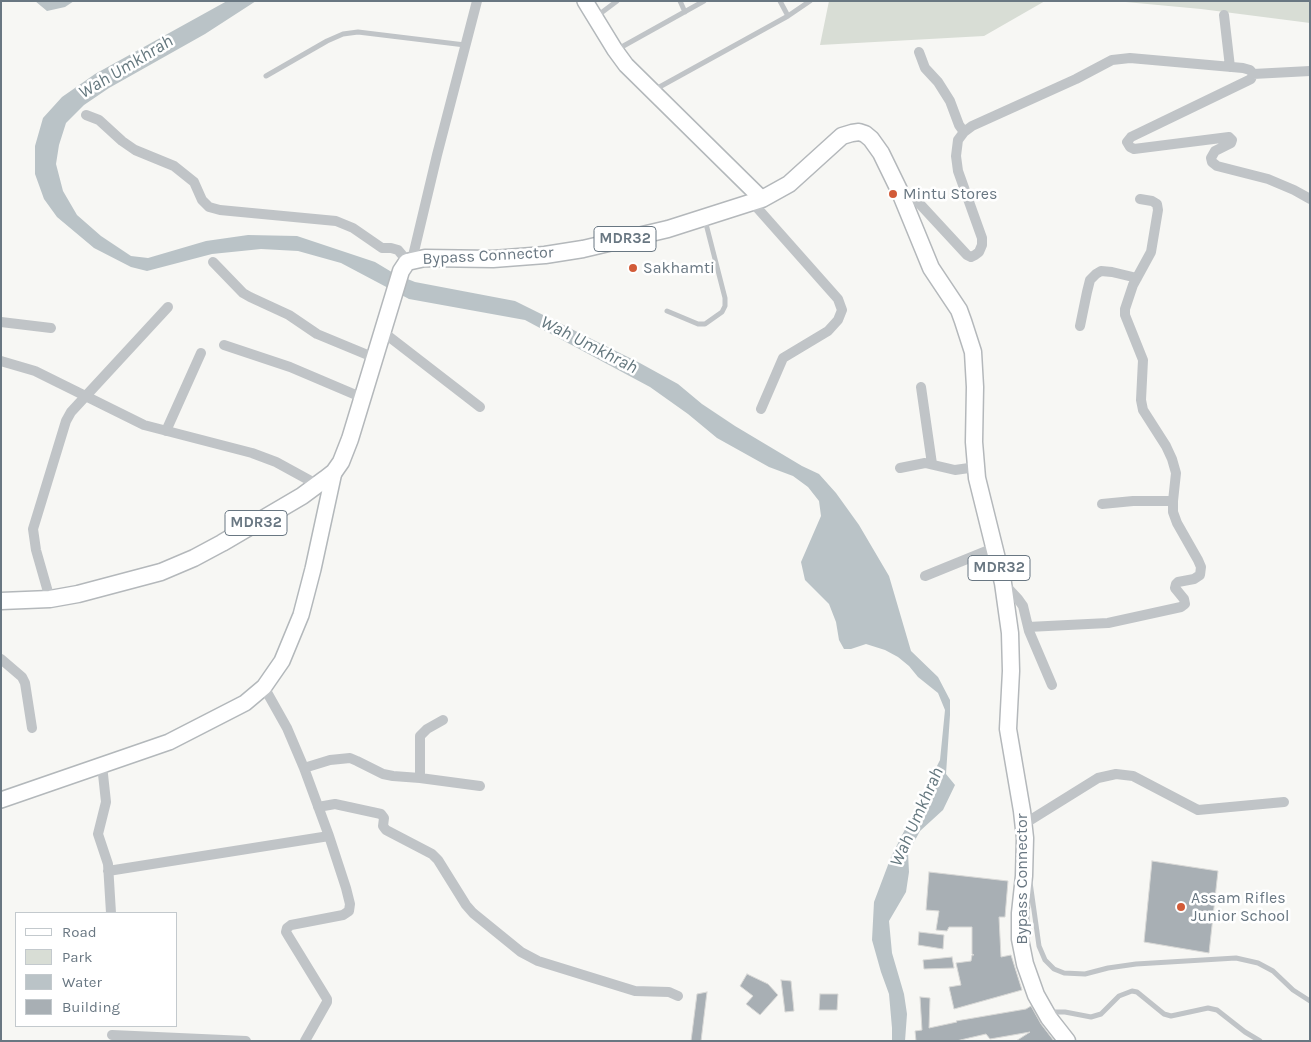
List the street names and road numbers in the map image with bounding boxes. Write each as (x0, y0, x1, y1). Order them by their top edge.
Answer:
road number: MDR32 (594, 226, 656, 252)
street label: Bypass Connector (422, 243, 554, 269)
road number: MDR32 (225, 510, 287, 536)
road number: MDR32 (968, 556, 1030, 580)
street label: Bypass Connector (1012, 813, 1032, 945)

